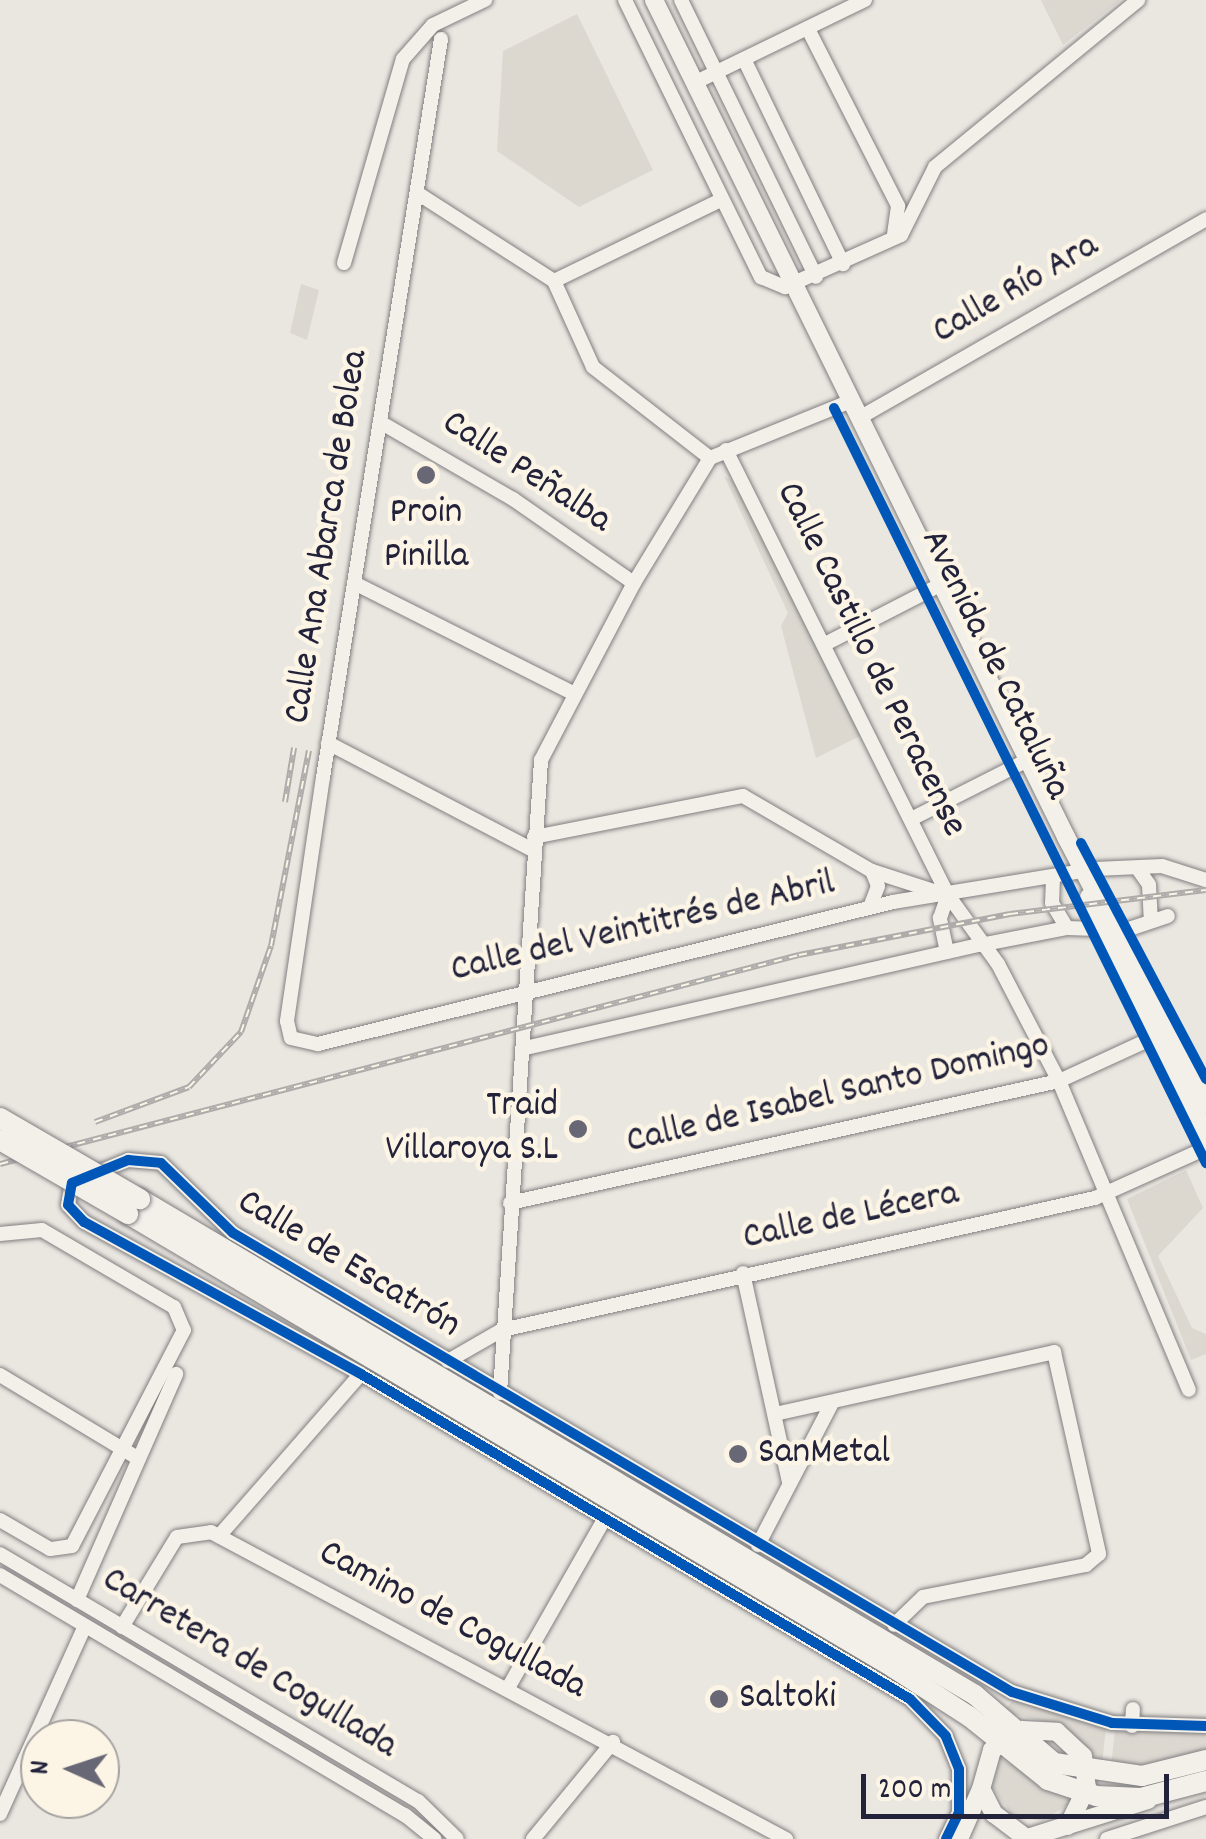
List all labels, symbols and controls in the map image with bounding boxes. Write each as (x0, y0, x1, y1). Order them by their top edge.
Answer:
street label: Calle Río Ara (925, 224, 1107, 356)
street label: Calle Ana Abarca de Bolea (276, 347, 380, 727)
street label: Calle Peñalba (433, 401, 619, 545)
marker: Proin Pinilla (415, 464, 437, 486)
street label: Calle Castillo de Peracense (764, 475, 976, 845)
place label: Proin Pinilla (384, 491, 468, 580)
street label: Avenida de Cataluña (909, 523, 1079, 807)
street label: Calle del Veintitrés de Abril (447, 862, 839, 994)
street label: Calle de Isabel Santo Domingo (622, 1024, 1054, 1166)
place label: Traid Villaroya S.L (385, 1084, 558, 1174)
marker: Traid Villaroya S.L (567, 1118, 589, 1140)
street label: Calle de Lécera (739, 1172, 963, 1262)
street label: Calle de Escatrón (228, 1180, 468, 1350)
place label: SanMetal (758, 1431, 890, 1477)
marker: SanMetal (727, 1443, 749, 1465)
street label: Camino de Cogullada (310, 1531, 594, 1711)
street label: Carretera de Cogullada (93, 1558, 405, 1770)
place label: Saltoki (739, 1676, 836, 1722)
marker: Saltoki (708, 1688, 730, 1710)
north arrow (20, 1719, 120, 1819)
scale bar (866, 1754, 1174, 1816)
text: N (22, 1760, 62, 1775)
text: 200 m (878, 1770, 951, 1813)

